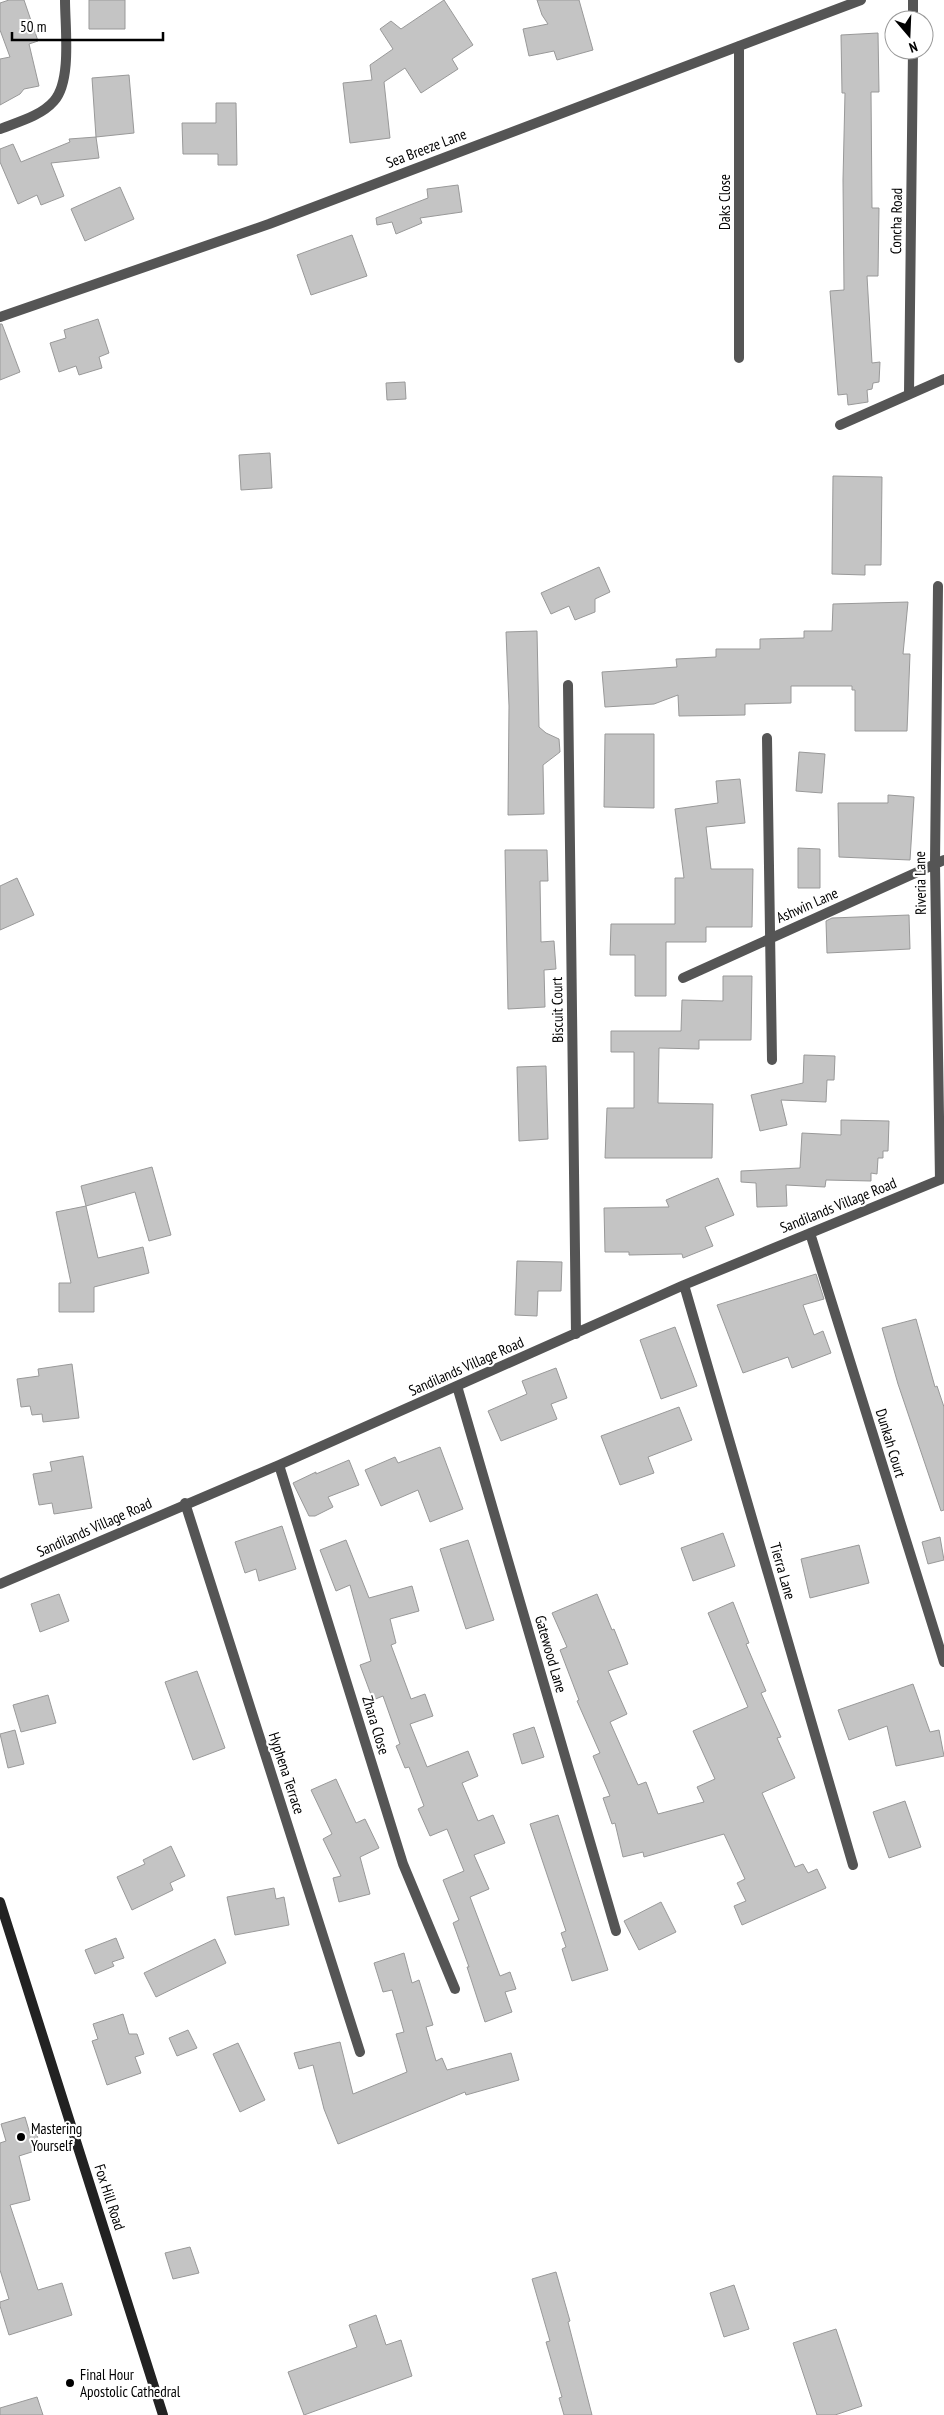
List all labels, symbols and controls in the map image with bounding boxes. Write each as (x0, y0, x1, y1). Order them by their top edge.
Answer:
scale bar (12, 10, 164, 42)
north arrow (884, 10, 934, 60)
text: 50 m (20, 17, 46, 36)
text: N (907, 38, 920, 57)
street label: Sea Breeze Lane (383, 124, 469, 172)
street label: Daks Close (715, 174, 734, 230)
street label: Concha Road (886, 188, 906, 254)
street label: Riveria Lane (910, 851, 930, 915)
street label: Ashwin Lane (773, 883, 841, 927)
street label: Biscuit Court (547, 977, 567, 1043)
street label: Sandilands Village Road (777, 1173, 899, 1237)
street label: Sandilands Village Road (406, 1332, 526, 1400)
street label: Dunkah Court (872, 1406, 910, 1480)
street label: Sandilands Village Road (34, 1493, 154, 1561)
street label: Tierra Lane (766, 1540, 800, 1602)
street label: Gatewood Lane (531, 1613, 571, 1695)
street label: Zhara Close (358, 1693, 394, 1757)
street label: Hyphena Terrace (265, 1730, 309, 1816)
place label: Mastering Yourself (31, 2119, 82, 2155)
marker: Mastering Yourself (15, 2131, 27, 2143)
street label: Fox Hill Road (90, 2162, 130, 2232)
place label: Final Hour Apostolic Cathedral (80, 2365, 181, 2401)
marker: Final Hour Apostolic Cathedral (64, 2377, 76, 2389)

